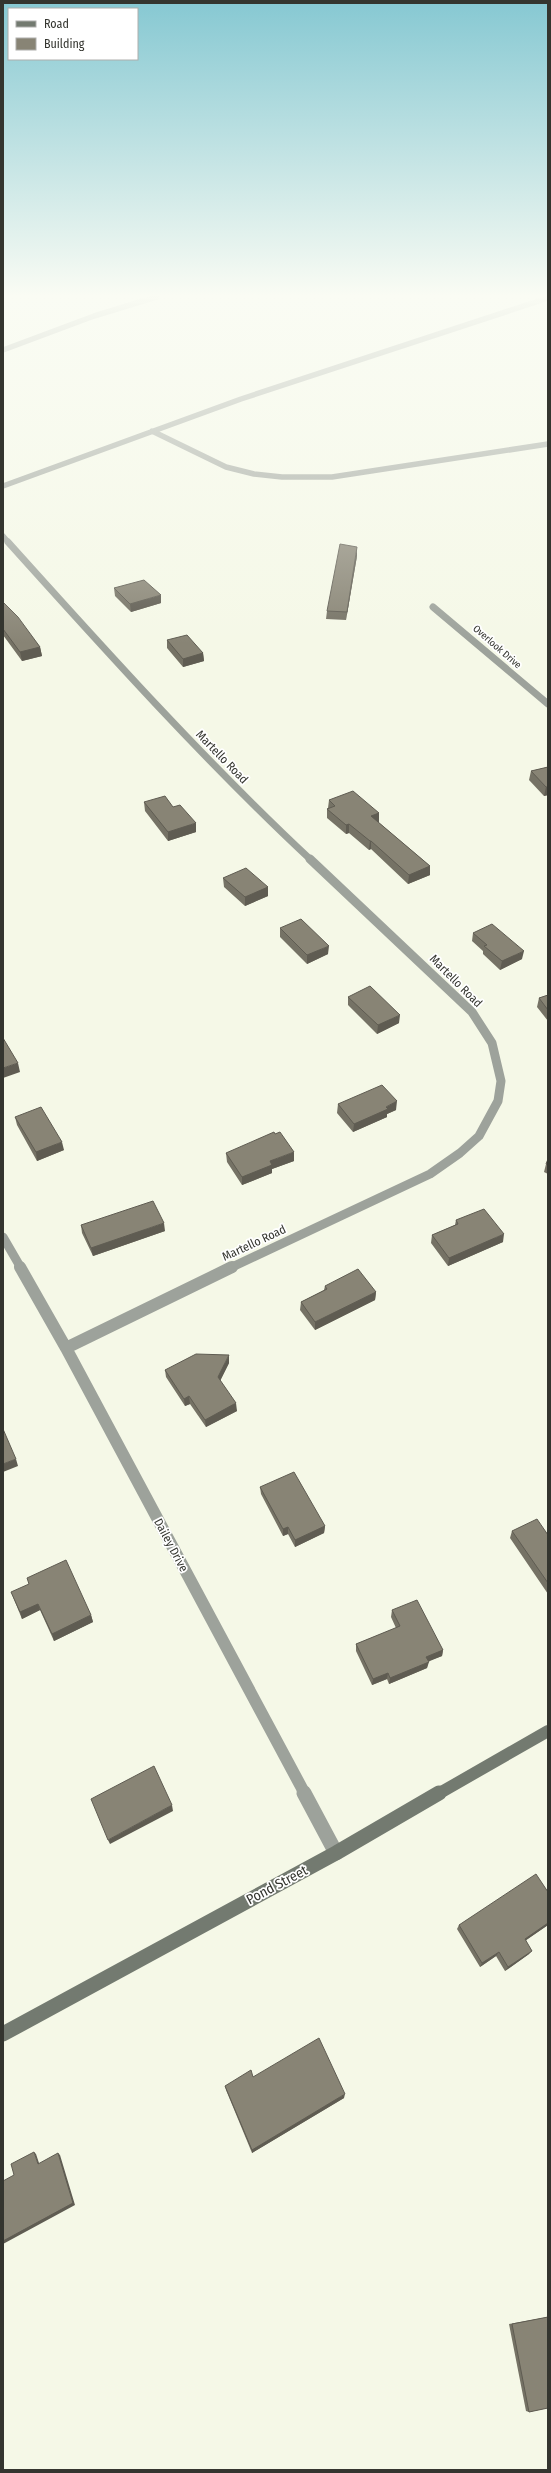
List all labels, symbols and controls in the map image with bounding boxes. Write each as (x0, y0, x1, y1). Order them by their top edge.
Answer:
legend (8, 8, 138, 60)
text: Road (44, 17, 69, 31)
text: Building (44, 37, 85, 51)
street label: Overlook Drive (470, 623, 524, 671)
street label: Martello Road (193, 727, 251, 787)
street label: Martello Road (427, 952, 485, 1010)
street label: Martello Road (220, 1222, 288, 1264)
street label: Dailey Drive (151, 1516, 191, 1574)
street label: Pond Street (243, 1862, 311, 1908)

